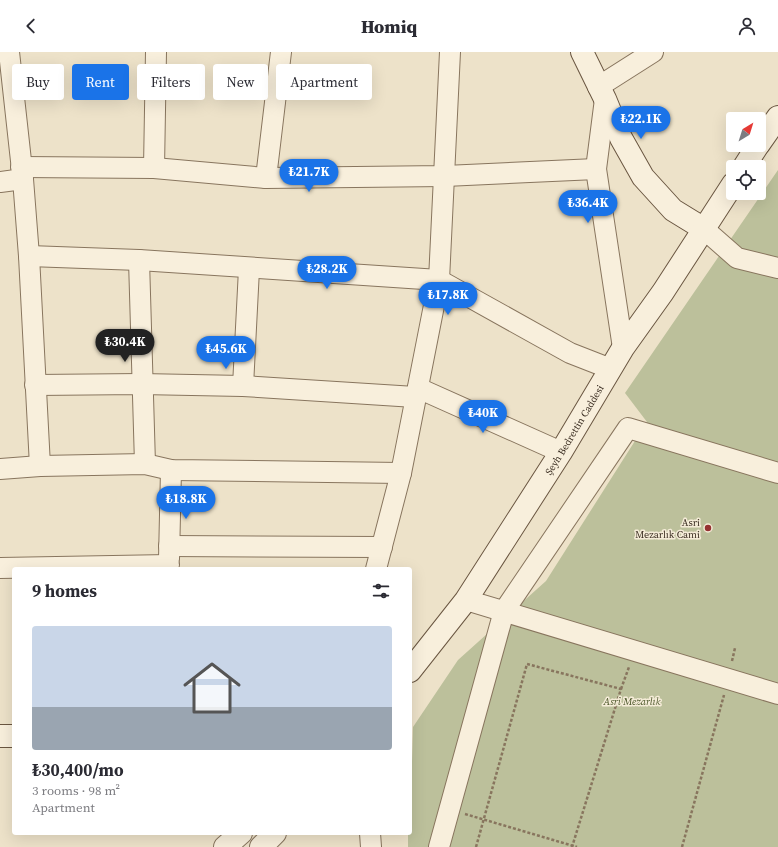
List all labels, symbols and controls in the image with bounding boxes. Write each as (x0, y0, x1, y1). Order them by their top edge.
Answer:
text: Homiq (361, 14, 417, 39)
icon: back (20, 15, 42, 37)
icon: person (736, 15, 758, 37)
chip: Buy (12, 64, 64, 100)
chip: Rent (72, 64, 129, 100)
chip: Filters (137, 64, 205, 100)
chip: New (213, 64, 268, 100)
chip: Apartment (276, 64, 372, 100)
pin: ₺22.1K (608, 106, 674, 140)
text: ₺22.1K (620, 110, 662, 127)
north arrow (726, 112, 766, 152)
map controls (726, 112, 766, 200)
pin: ₺21.7K (276, 159, 342, 193)
button: locate (726, 160, 766, 200)
text: ₺21.7K (288, 163, 330, 180)
pin: ₺36.4K (555, 190, 621, 224)
text: ₺36.4K (567, 194, 609, 211)
pin: ₺28.2K (294, 256, 360, 290)
text: ₺28.2K (306, 260, 348, 277)
pin: ₺17.8K (415, 282, 481, 316)
text: ₺17.8K (427, 286, 469, 303)
pin: ₺30.4K (92, 329, 158, 363)
text: ₺30.4K (104, 333, 146, 350)
pin: ₺45.6K (193, 336, 259, 370)
text: ₺45.6K (205, 340, 247, 357)
street label: Şeyh Bedrettin Caddesi (542, 383, 607, 477)
pin: ₺40K (459, 400, 507, 434)
text: ₺40K (468, 404, 498, 421)
pin: ₺18.8K (153, 486, 219, 520)
text: ₺18.8K (165, 490, 207, 507)
place label: Asri Mezarlık Cami (635, 516, 700, 541)
marker: Asri Mezarlık Cami (703, 523, 713, 533)
text: 9 homes (32, 579, 97, 603)
icon: filters (370, 580, 392, 602)
icon: home (176, 652, 248, 724)
park label: Asri Mezarlık (603, 695, 661, 708)
text: ₺30,400/mo (32, 758, 124, 782)
text: 3 rooms · 98 m² (32, 782, 120, 799)
text: Apartment (32, 799, 95, 816)

